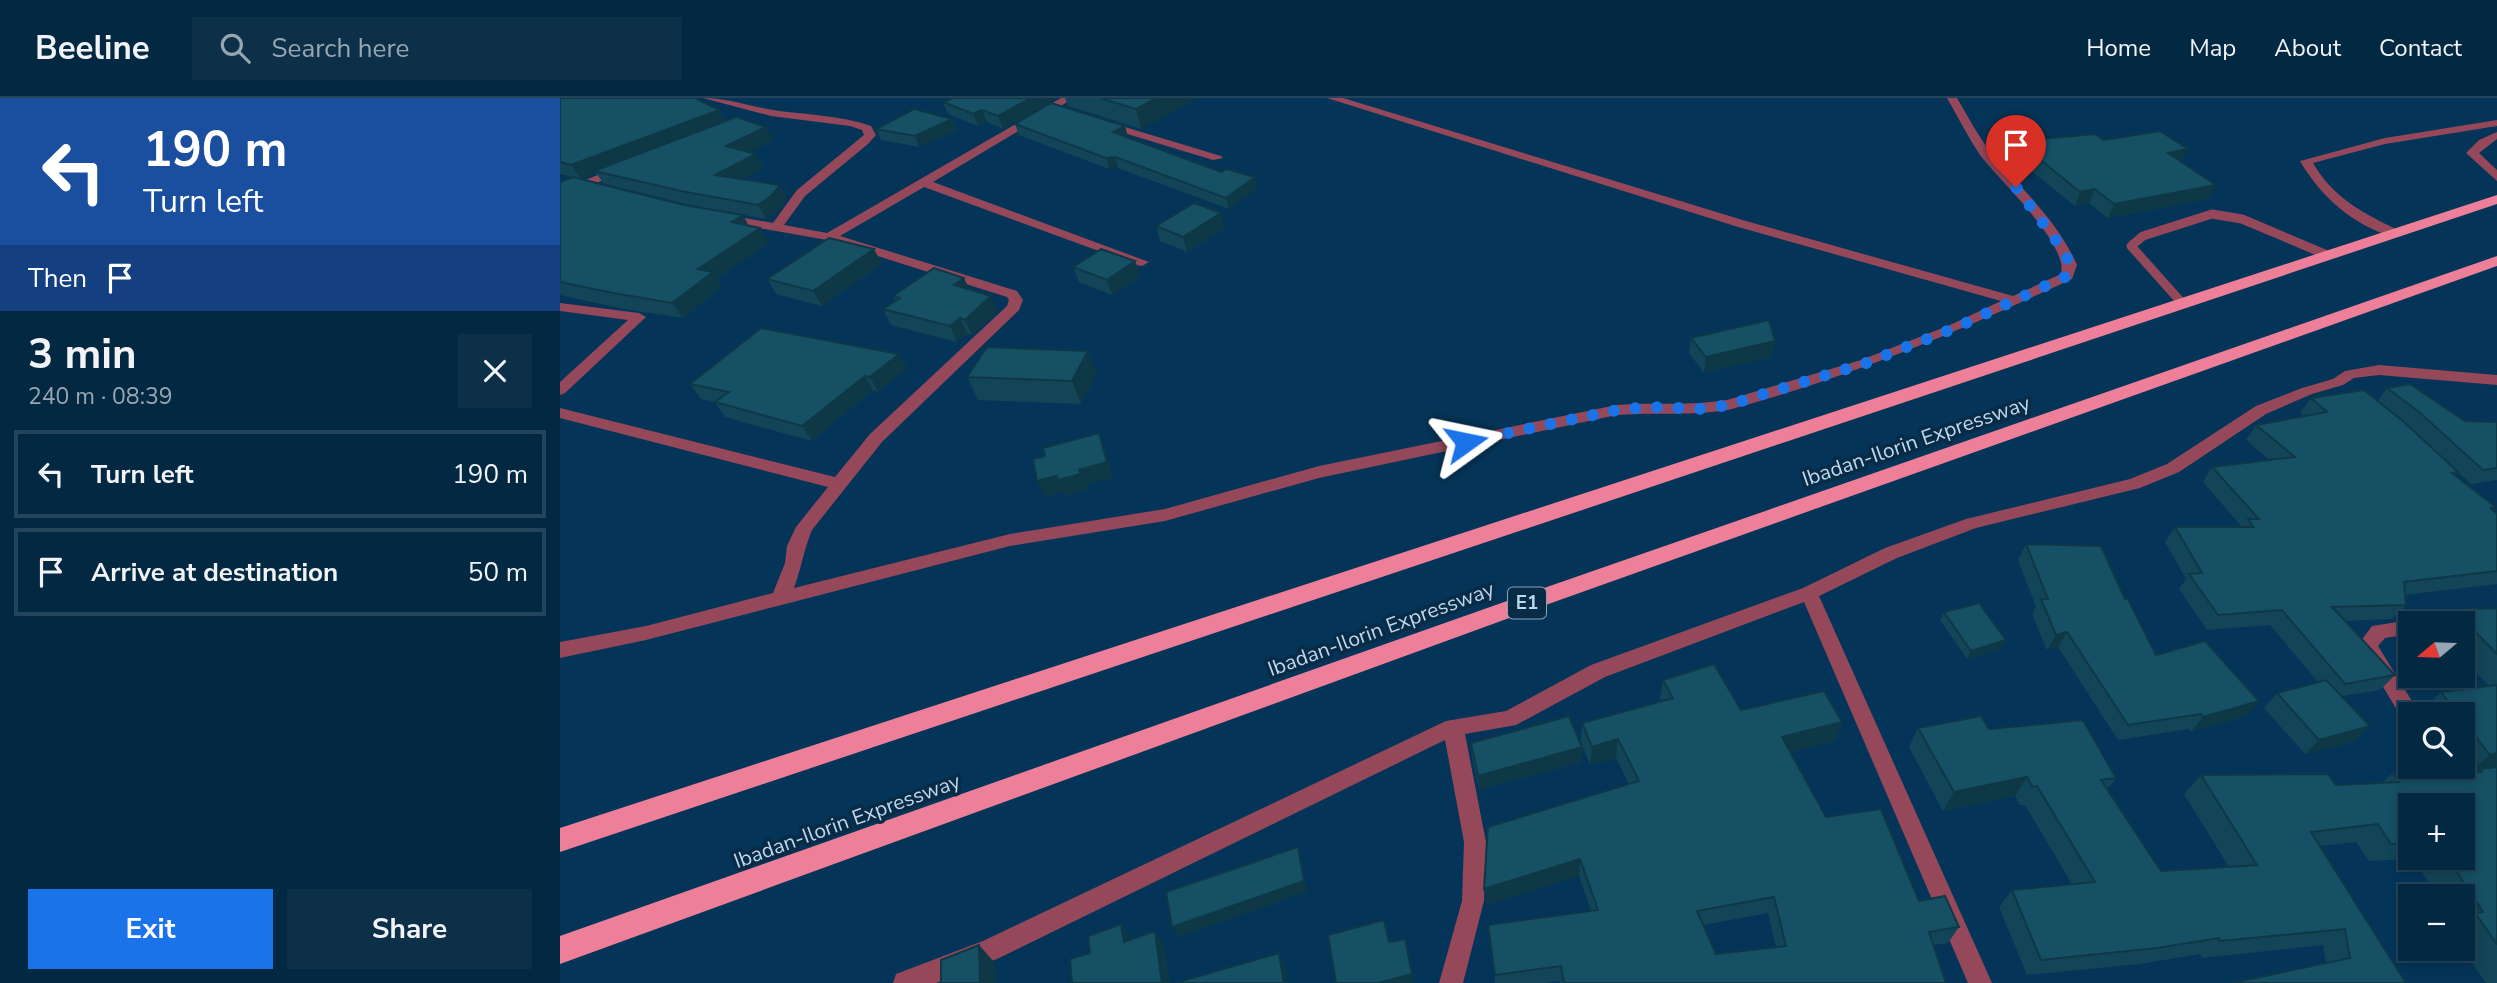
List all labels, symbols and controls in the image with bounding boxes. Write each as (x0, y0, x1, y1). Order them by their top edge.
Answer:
search box (192, 17, 682, 80)
text: Beeline (35, 26, 150, 71)
icon: search (216, 29, 254, 67)
text: Search here (272, 31, 409, 66)
text: Home (2086, 32, 2151, 64)
text: Map (2189, 32, 2236, 64)
text: About (2274, 32, 2341, 64)
text: Contact (2379, 32, 2462, 64)
pin (1986, 115, 2046, 187)
text: 190 m (143, 116, 287, 183)
icon: left (28, 126, 119, 217)
icon: arrive (1997, 126, 2035, 164)
text: Turn left (143, 180, 263, 223)
icon: arrive (101, 259, 139, 297)
text: Then (28, 261, 87, 296)
text: 3 min (28, 326, 137, 383)
button: close (458, 334, 532, 408)
text: 240 m · 08:39 (28, 381, 173, 412)
street label: Ibadan-Ilorin Expressway (1798, 389, 2034, 493)
position arrow (1429, 405, 1503, 479)
icon: left (32, 455, 70, 493)
text: Turn left (91, 457, 194, 492)
text: 190 m (452, 457, 528, 492)
icon: arrive (32, 553, 70, 591)
text: Arrive at destination (91, 555, 338, 590)
text: 50 m (468, 555, 528, 590)
street label: Ibadan-Ilorin Expressway (1264, 575, 1498, 683)
road number: E1 (1508, 588, 1546, 618)
north arrow (2398, 611, 2474, 688)
map controls (2398, 611, 2475, 961)
button: search (2398, 702, 2475, 779)
street label: Ibadan-Ilorin Expressway (730, 767, 964, 875)
button: + (2398, 793, 2475, 870)
button: − (2398, 884, 2475, 961)
button: Exit (28, 889, 273, 969)
button: Share (287, 889, 532, 969)

